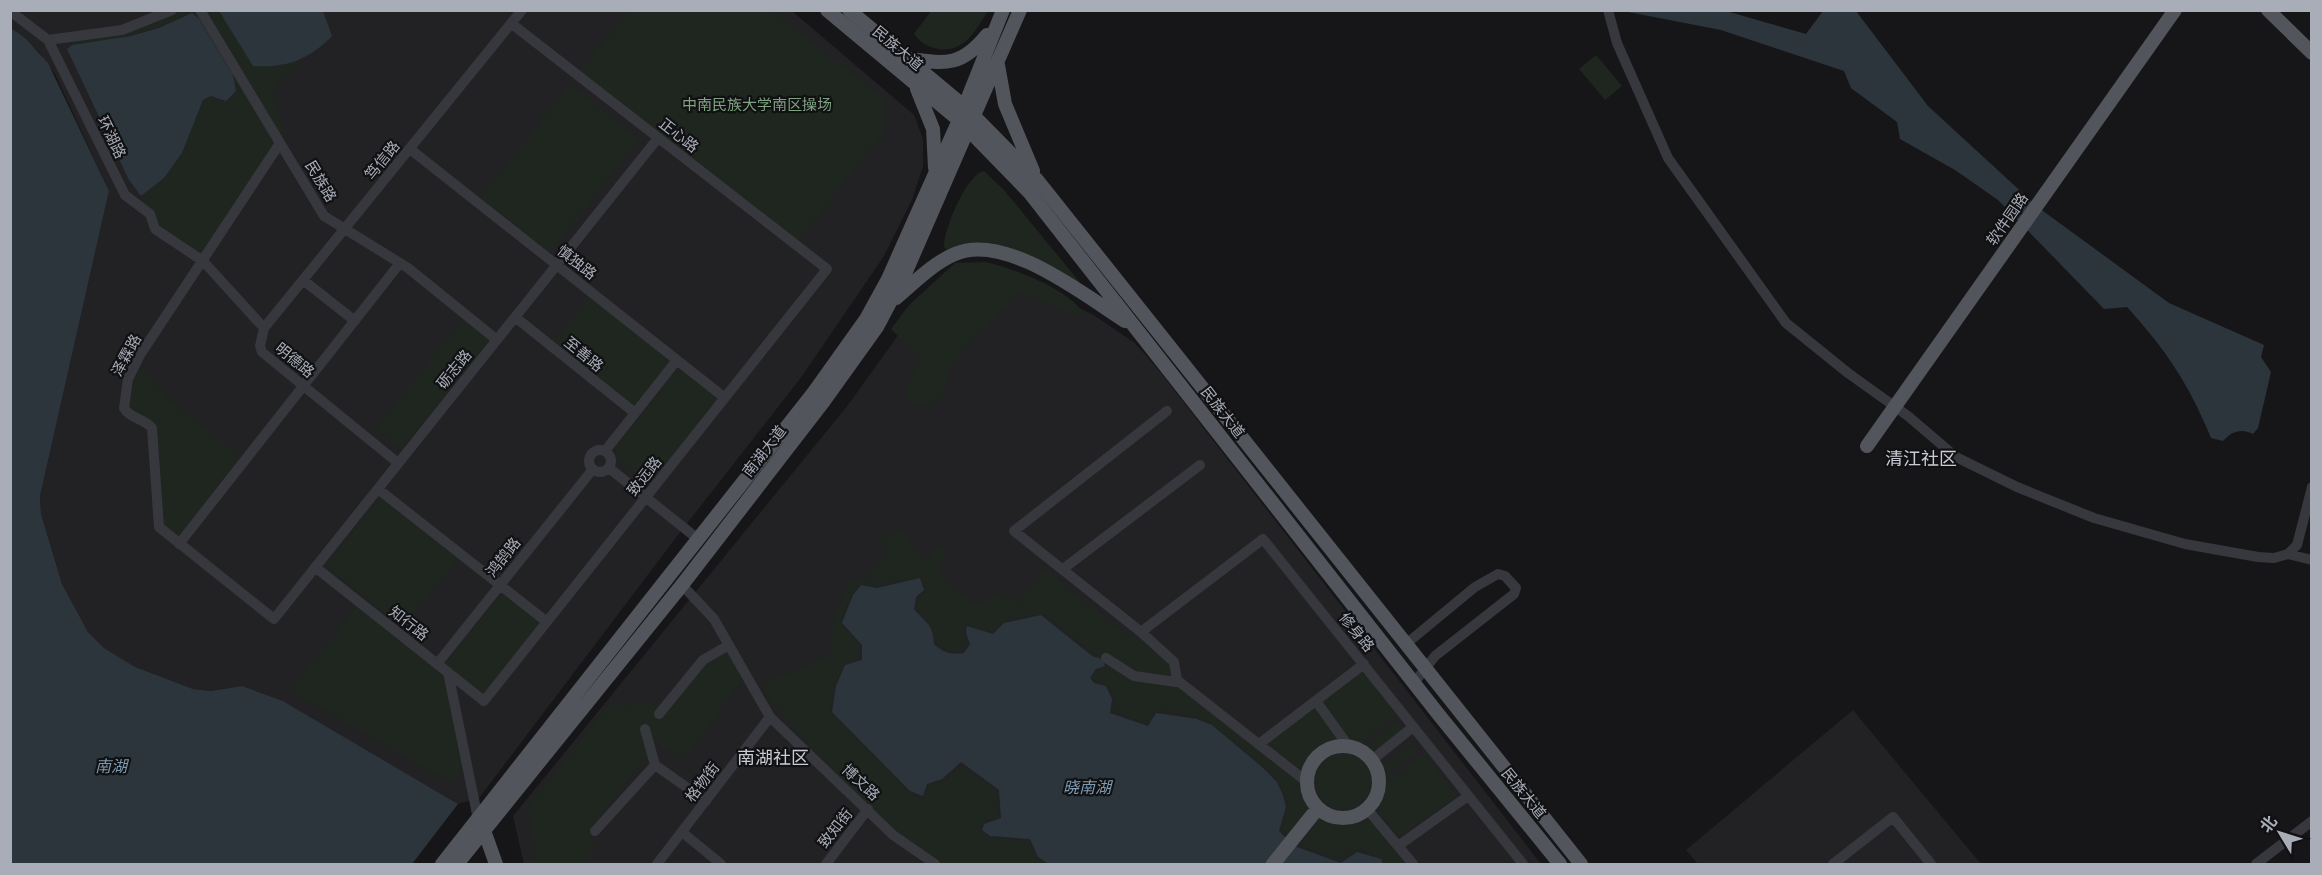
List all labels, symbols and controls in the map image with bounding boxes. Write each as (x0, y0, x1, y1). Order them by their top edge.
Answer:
street label: 民族大道 (869, 21, 927, 75)
park label: 中南民族大学南区操场 (682, 95, 832, 114)
street label: 环湖路 (94, 113, 130, 161)
street label: 正心路 (655, 114, 703, 156)
street label: 笃信路 (360, 137, 404, 183)
street label: 民族路 (301, 157, 341, 205)
street label: 软件园路 (1982, 189, 2032, 249)
street label: 慎独路 (553, 241, 601, 283)
street label: 泽霖路 (107, 331, 145, 379)
street label: 至善路 (561, 332, 607, 376)
street label: 明德路 (272, 338, 318, 382)
street label: 砺志路 (432, 346, 476, 392)
street label: 民族大道 (1197, 383, 1249, 441)
street label: 南湖大道 (738, 422, 790, 480)
district label: 清江社区 (1885, 447, 1957, 470)
street label: 致远路 (623, 452, 665, 500)
street label: 鸿鹄路 (482, 533, 524, 581)
street label: 知行路 (385, 602, 433, 644)
street label: 修身路 (1335, 609, 1379, 655)
district label: 南湖社区 (737, 746, 809, 769)
water label: 南湖 (95, 756, 130, 776)
street label: 格物街 (681, 758, 723, 806)
street label: 博文路 (838, 760, 884, 804)
street label: 民族大道 (1498, 764, 1550, 822)
water label: 晓南湖 (1063, 777, 1114, 797)
north arrow (2250, 803, 2310, 863)
street label: 致知街 (814, 804, 856, 852)
text: 北 (2255, 811, 2281, 836)

